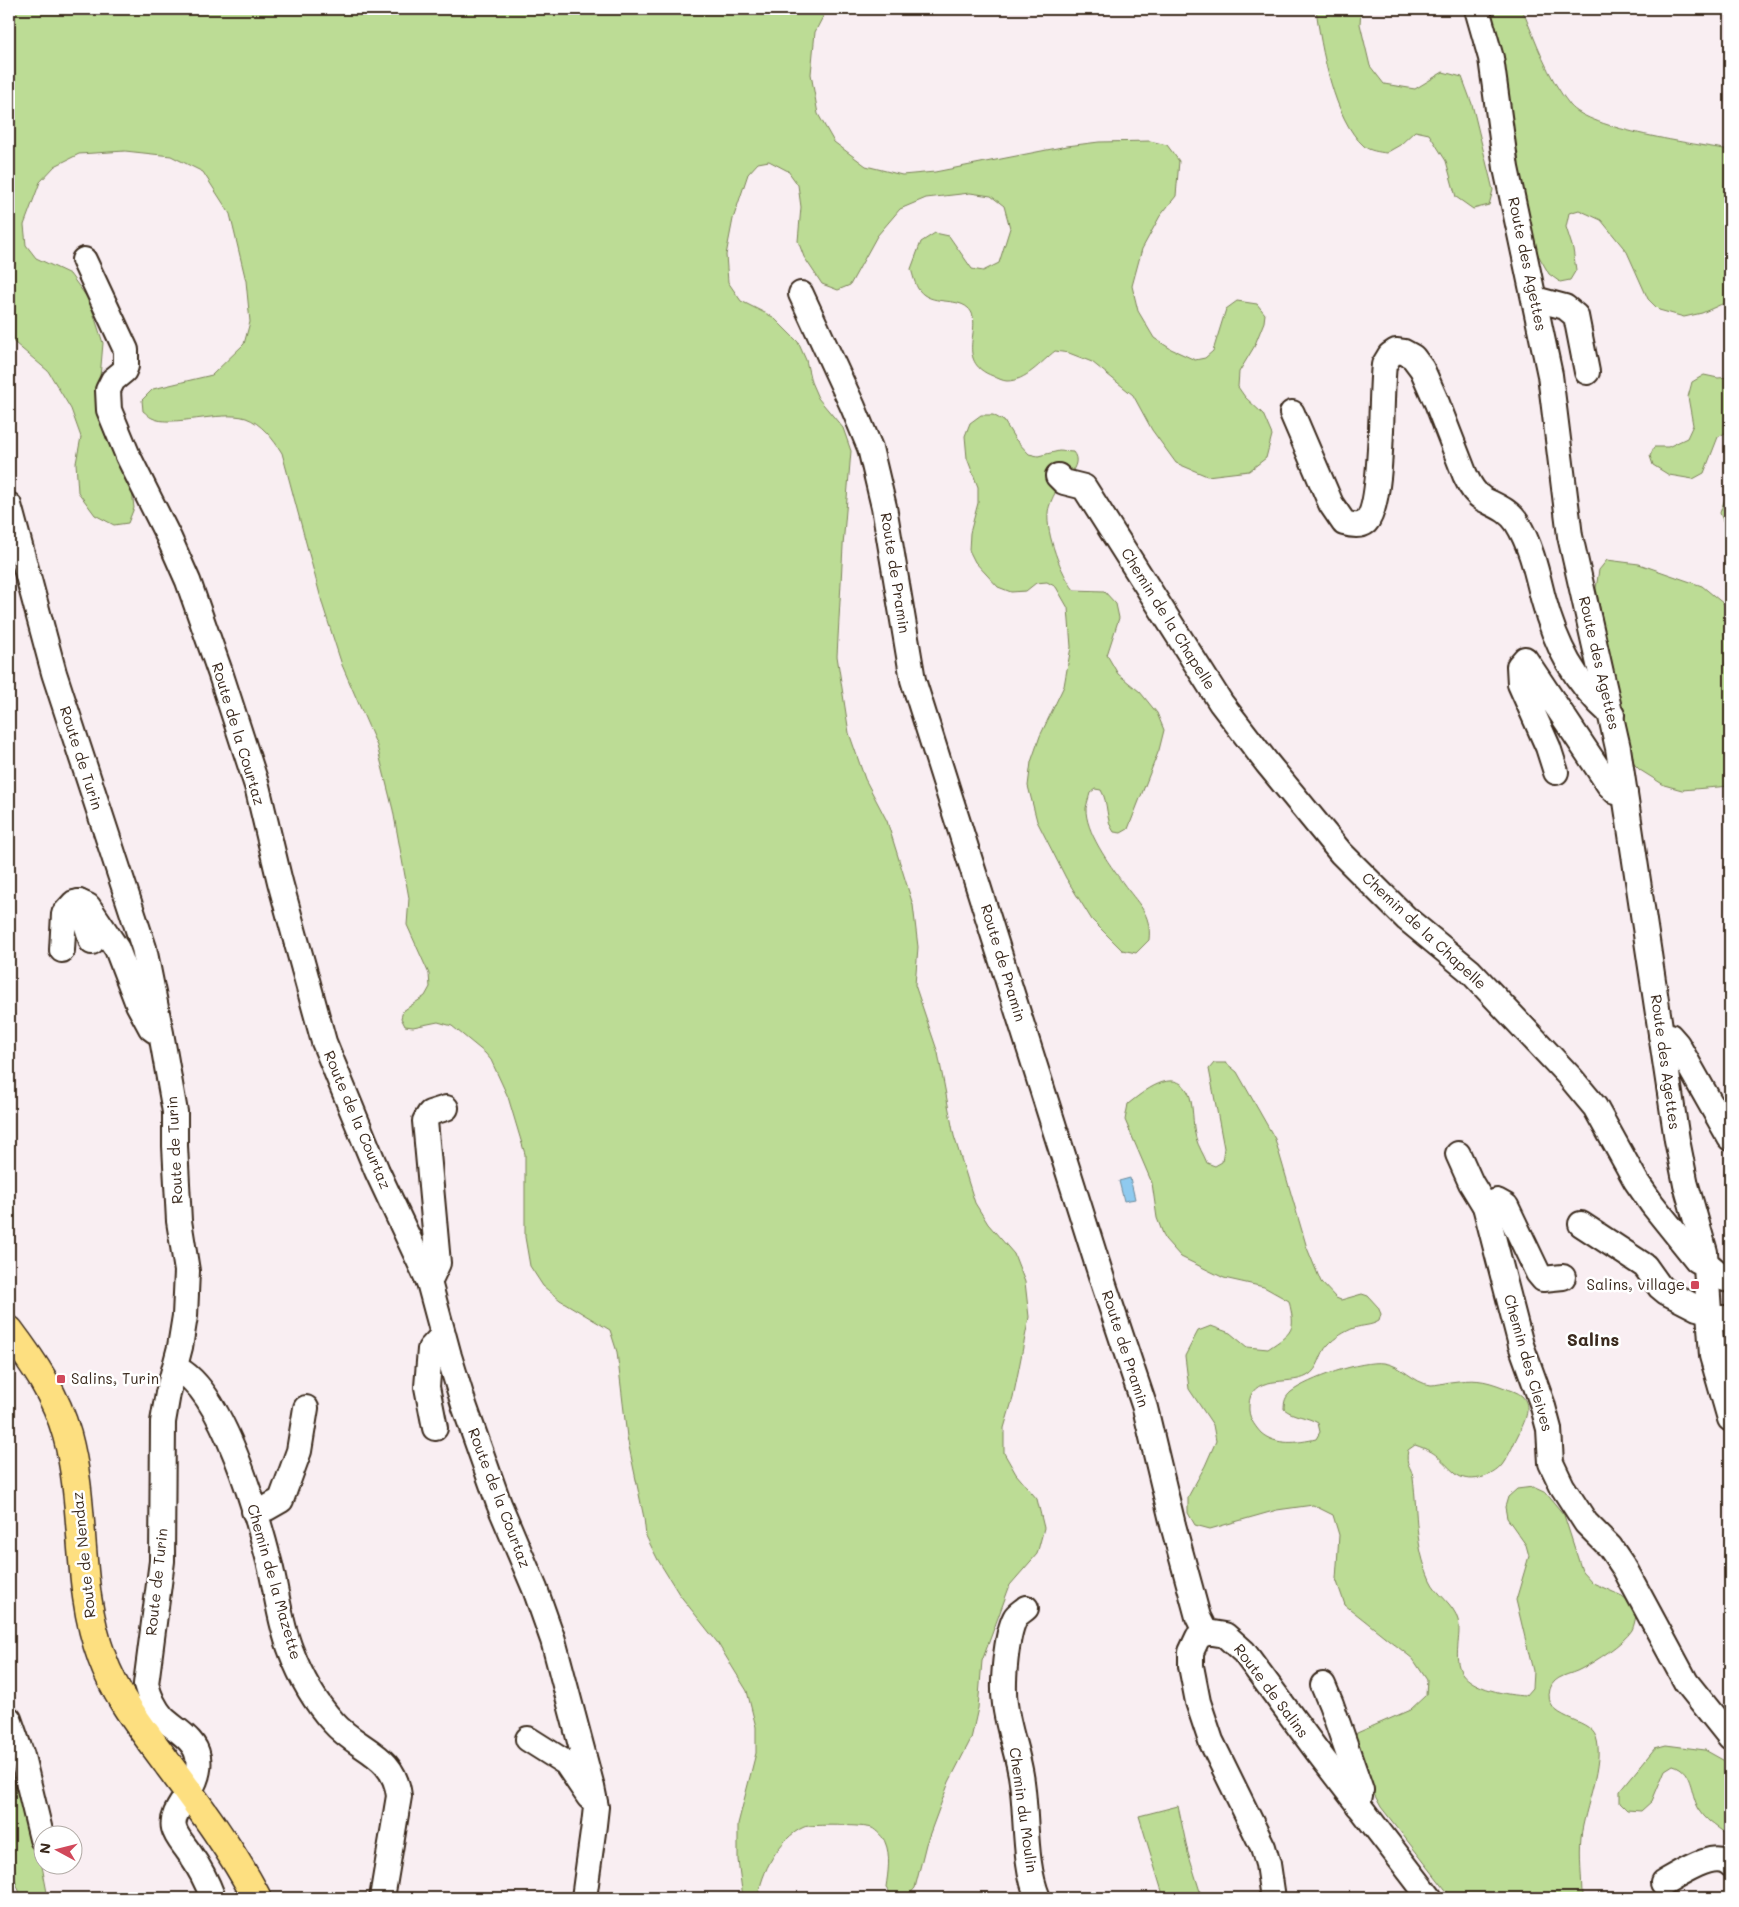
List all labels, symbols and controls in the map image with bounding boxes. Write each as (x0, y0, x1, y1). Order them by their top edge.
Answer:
street label: Route des Agettes (1504, 195, 1552, 333)
street label: Route de Pramin (877, 511, 915, 635)
street label: Chemin de la Chapelle (1117, 544, 1221, 693)
street label: Route des Agettes (1575, 594, 1625, 731)
street label: Route de la Courtaz (208, 660, 270, 808)
street label: Route de Turin (56, 703, 108, 812)
street label: Chemin de la Chapelle (1358, 867, 1491, 993)
street label: Route de Pramin (977, 901, 1031, 1024)
street label: Route des Agettes (1647, 993, 1685, 1131)
street label: Route de la Courtaz (320, 1047, 396, 1192)
street label: Route de Turin (161, 1096, 187, 1205)
place label: Salins, village (1587, 1274, 1685, 1294)
marker: Salins, village (1689, 1279, 1701, 1291)
street label: Route de Pramin (1098, 1288, 1154, 1410)
street label: Chemin des Cleives (1500, 1292, 1558, 1434)
district label: Salins (1567, 1327, 1619, 1351)
place label: Salins, Turin (71, 1368, 159, 1388)
marker: Salins, Turin (55, 1373, 67, 1385)
street label: Route de la Courtaz (464, 1425, 536, 1571)
street label: Route de Nendaz (66, 1491, 100, 1619)
street label: Chemin de la Mazette (243, 1502, 307, 1662)
street label: Route de Turin (140, 1527, 172, 1637)
street label: Route de Salins (1230, 1639, 1314, 1741)
street label: Chemin du Moulin (1005, 1746, 1043, 1874)
north arrow (32, 1824, 82, 1874)
text: N (35, 1842, 55, 1855)

